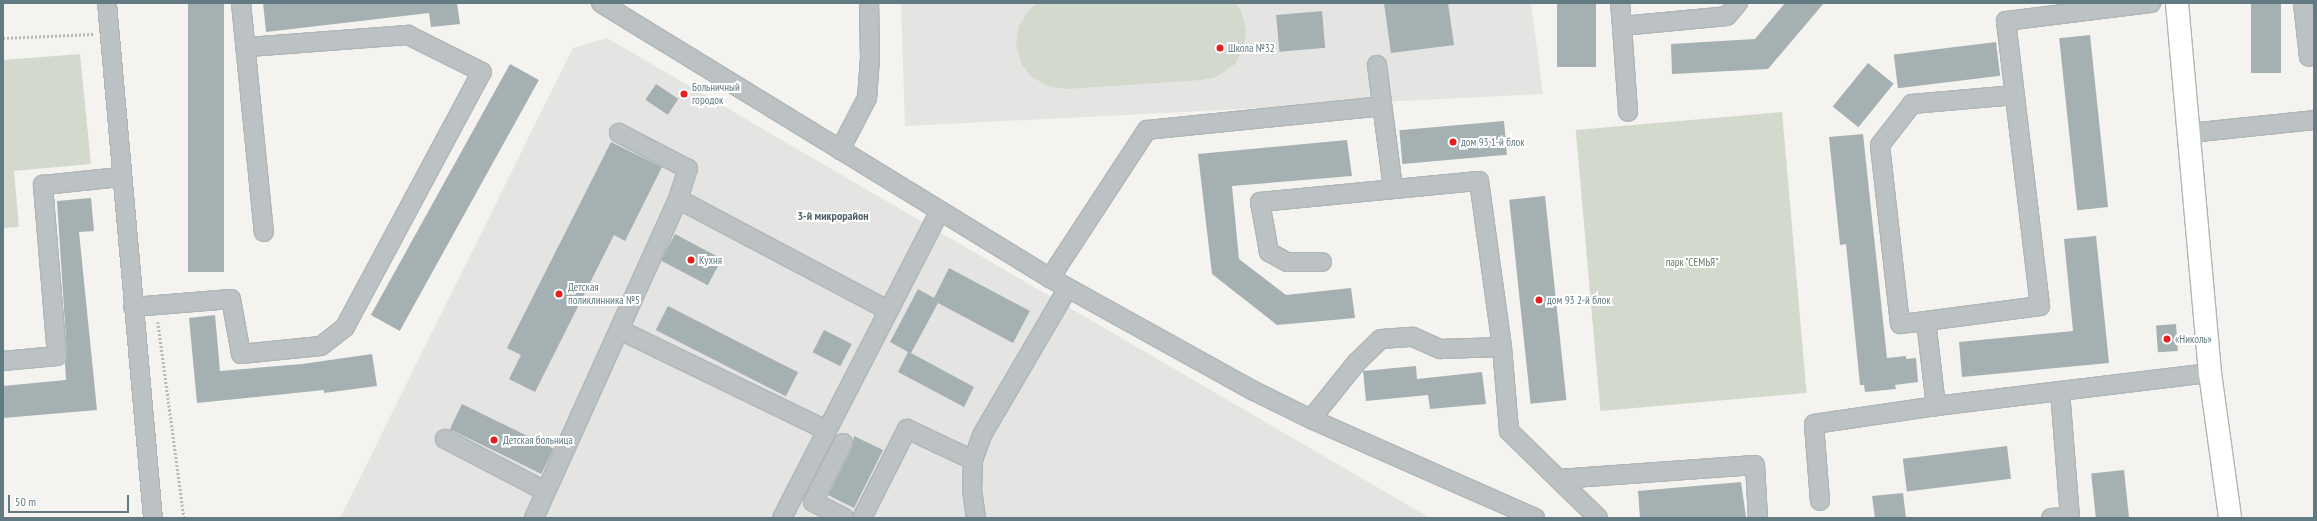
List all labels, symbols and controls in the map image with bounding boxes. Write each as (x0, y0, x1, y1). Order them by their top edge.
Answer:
place label: Школа №32 (1228, 41, 1275, 55)
marker: Школа №32 (1215, 43, 1225, 53)
place label: Больничный городок (692, 81, 740, 107)
marker: Больничный городок (679, 89, 689, 99)
place label: дом 93 1-й блок (1461, 135, 1524, 149)
marker: дом 93 1-й блок (1448, 137, 1458, 147)
district label: 3-й микрорайон (797, 209, 869, 223)
place label: Кухня (699, 253, 722, 267)
marker: Кухня (686, 255, 696, 265)
park label: парк "СЕМЬЯ" (1665, 255, 1719, 269)
place label: Детская поликлинника №5 (568, 281, 640, 307)
marker: Детская поликлинника №5 (553, 288, 565, 300)
place label: дом 93 2-й блок (1547, 293, 1610, 307)
marker: дом 93 2-й блок (1534, 295, 1544, 305)
place label: «Николь» (2175, 332, 2212, 346)
marker: «Николь» (2162, 334, 2172, 344)
place label: Детская больница (503, 433, 573, 447)
marker: Детская больница (488, 434, 500, 446)
scale bar (10, 487, 131, 513)
text: 50 m (15, 494, 36, 509)

